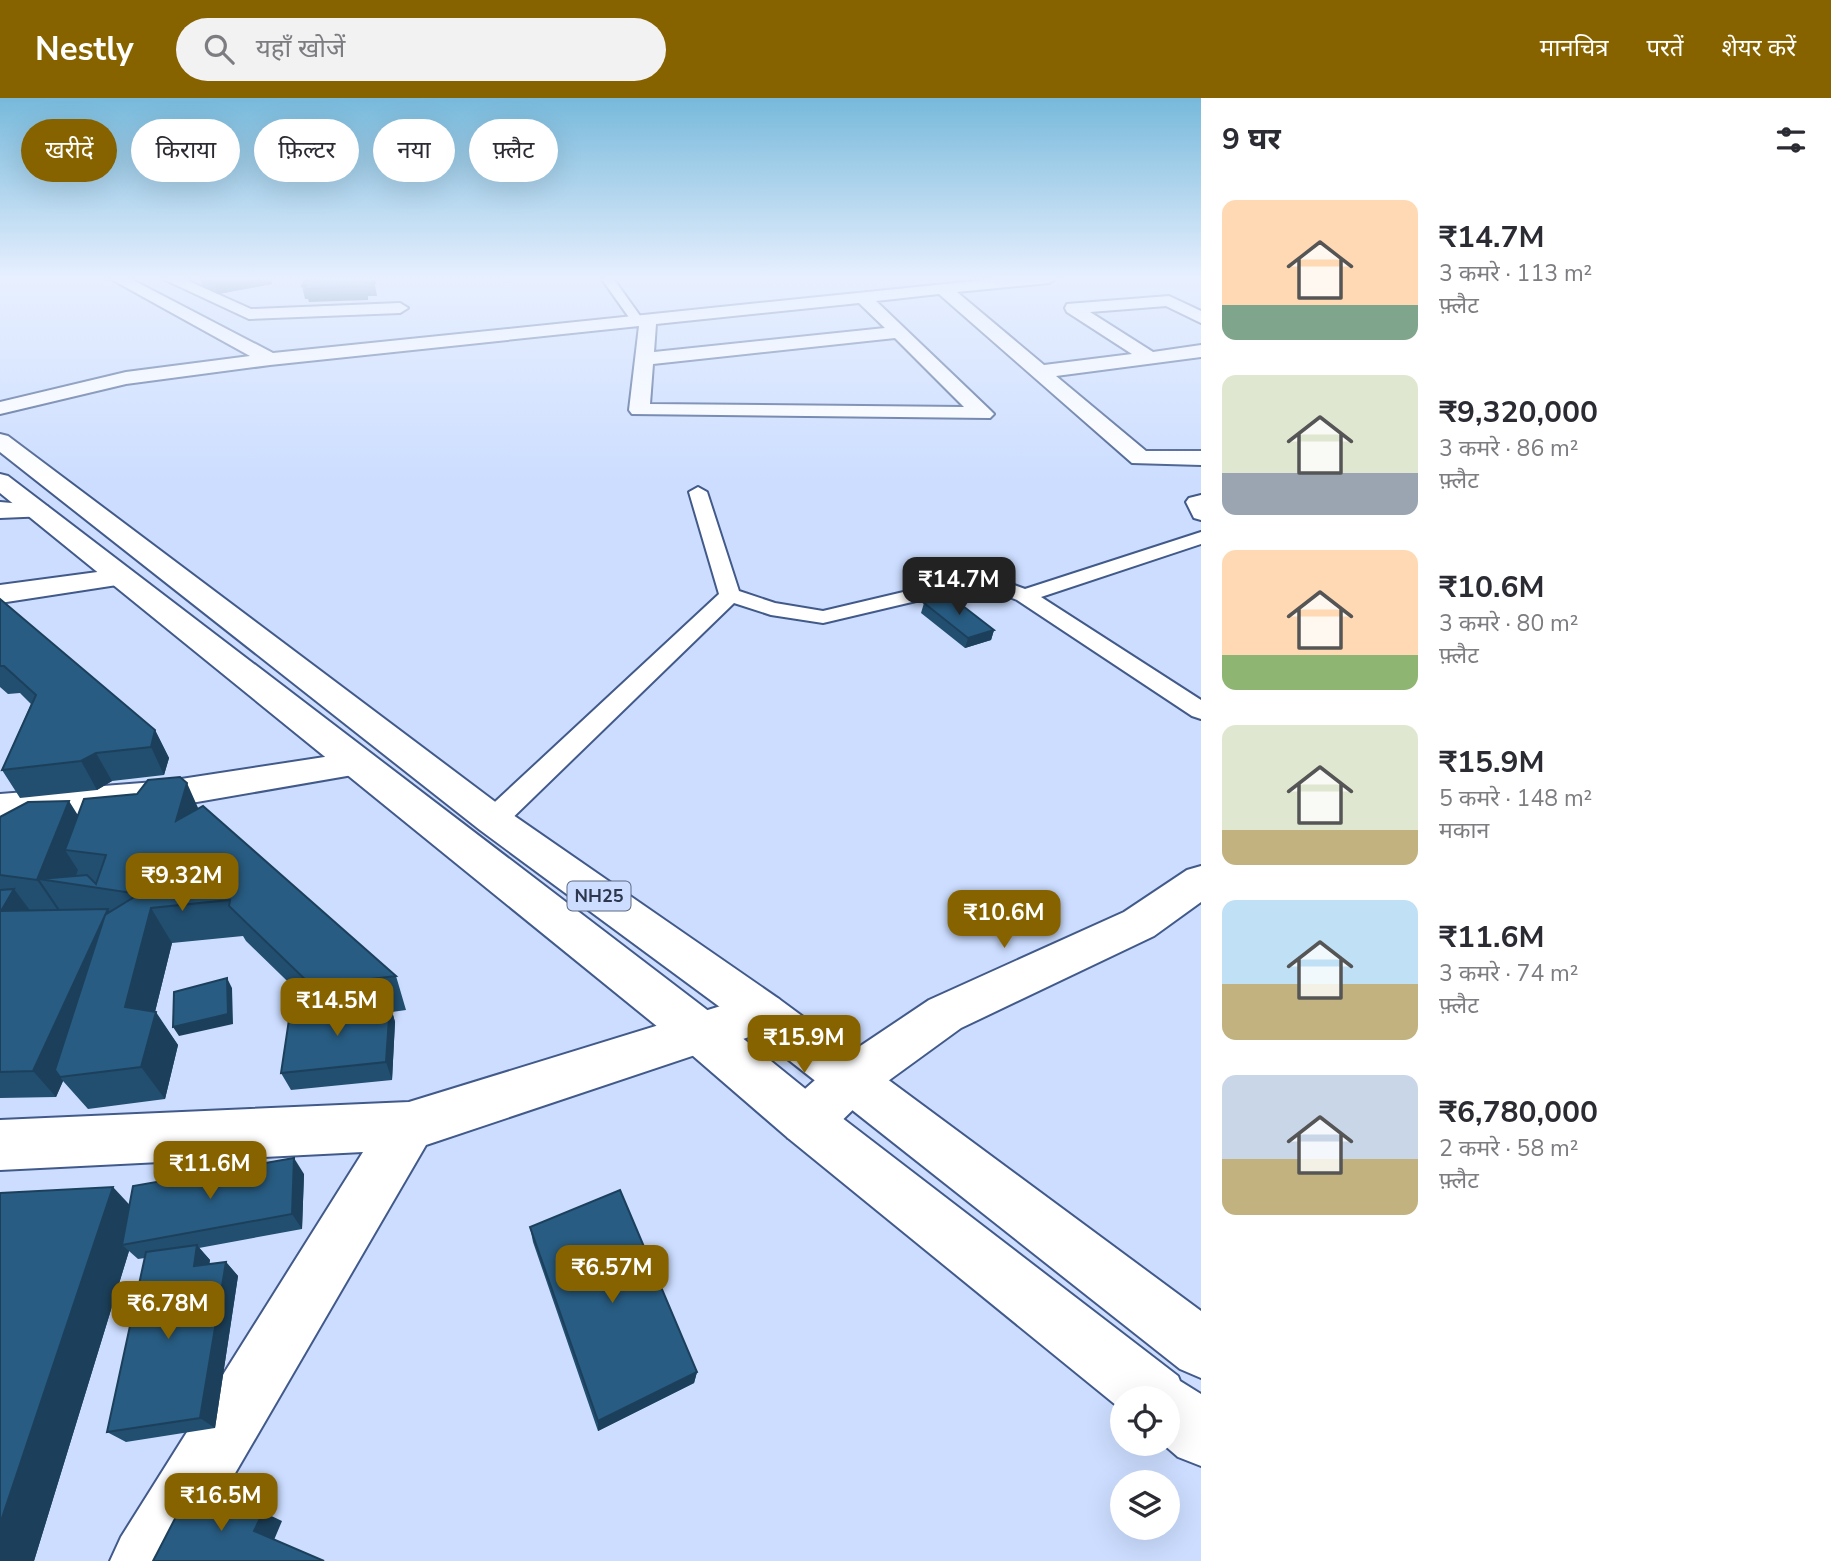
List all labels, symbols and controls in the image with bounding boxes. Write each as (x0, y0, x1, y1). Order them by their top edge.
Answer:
search box (176, 18, 666, 81)
text: Nestly (35, 27, 134, 72)
icon: search (200, 30, 238, 68)
text: यहाँ खोजें (256, 31, 345, 66)
text: मानचित्र (1540, 32, 1608, 64)
text: परतें (1646, 32, 1684, 64)
text: शेयर करें (1722, 32, 1796, 64)
chip: खरीदें (21, 119, 117, 182)
chip: किराया (131, 119, 240, 182)
chip: फ़िल्टर (254, 119, 359, 182)
chip: नया (373, 119, 455, 182)
chip: फ़्लैट (469, 119, 558, 182)
text: 9 घर (1222, 119, 1281, 160)
icon: filters (1772, 121, 1810, 159)
text: ₹14.7M (1439, 217, 1544, 258)
icon: home (1278, 228, 1362, 312)
text: 3 कमरे · 113 m² (1439, 258, 1592, 289)
text: फ़्लैट (1439, 290, 1479, 321)
text: ₹9,320,000 (1439, 392, 1598, 433)
icon: home (1278, 403, 1362, 487)
text: 3 कमरे · 86 m² (1439, 433, 1579, 464)
text: फ़्लैट (1439, 465, 1479, 496)
pin: ₹14.7M (902, 558, 1016, 617)
text: ₹14.7M (919, 564, 999, 595)
text: ₹10.6M (1439, 567, 1544, 608)
icon: home (1278, 578, 1362, 662)
text: 3 कमरे · 80 m² (1439, 608, 1579, 639)
text: फ़्लैट (1439, 640, 1479, 671)
text: ₹15.9M (1439, 742, 1544, 783)
icon: home (1278, 753, 1362, 837)
text: 5 कमरे · 148 m² (1439, 783, 1592, 814)
text: मकान (1439, 815, 1489, 846)
pin: ₹9.32M (125, 854, 239, 913)
text: ₹9.32M (142, 860, 222, 891)
road number: NH25 (568, 882, 630, 910)
pin: ₹10.6M (947, 890, 1061, 950)
text: ₹10.6M (964, 897, 1044, 928)
text: ₹11.6M (1439, 917, 1544, 958)
icon: home (1278, 928, 1362, 1012)
text: 3 कमरे · 74 m² (1439, 958, 1579, 989)
pin: ₹14.5M (280, 978, 394, 1038)
text: ₹14.5M (297, 985, 377, 1016)
text: फ़्लैट (1439, 990, 1479, 1021)
pin: ₹15.9M (747, 1016, 861, 1075)
text: ₹15.9M (764, 1022, 844, 1053)
text: ₹6,780,000 (1439, 1092, 1598, 1133)
icon: home (1278, 1103, 1362, 1187)
text: 2 कमरे · 58 m² (1439, 1133, 1579, 1164)
pin: ₹11.6M (153, 1142, 267, 1201)
text: ₹11.6M (170, 1148, 250, 1179)
text: फ़्लैट (1439, 1165, 1479, 1196)
pin: ₹6.57M (555, 1246, 669, 1305)
text: ₹6.57M (572, 1252, 652, 1283)
pin: ₹6.78M (111, 1282, 225, 1341)
text: ₹6.78M (128, 1288, 208, 1319)
map controls (1110, 1386, 1180, 1540)
button: locate (1110, 1386, 1180, 1456)
button: layers (1110, 1470, 1180, 1540)
pin: ₹16.5M (164, 1474, 278, 1533)
text: ₹16.5M (181, 1480, 261, 1511)

